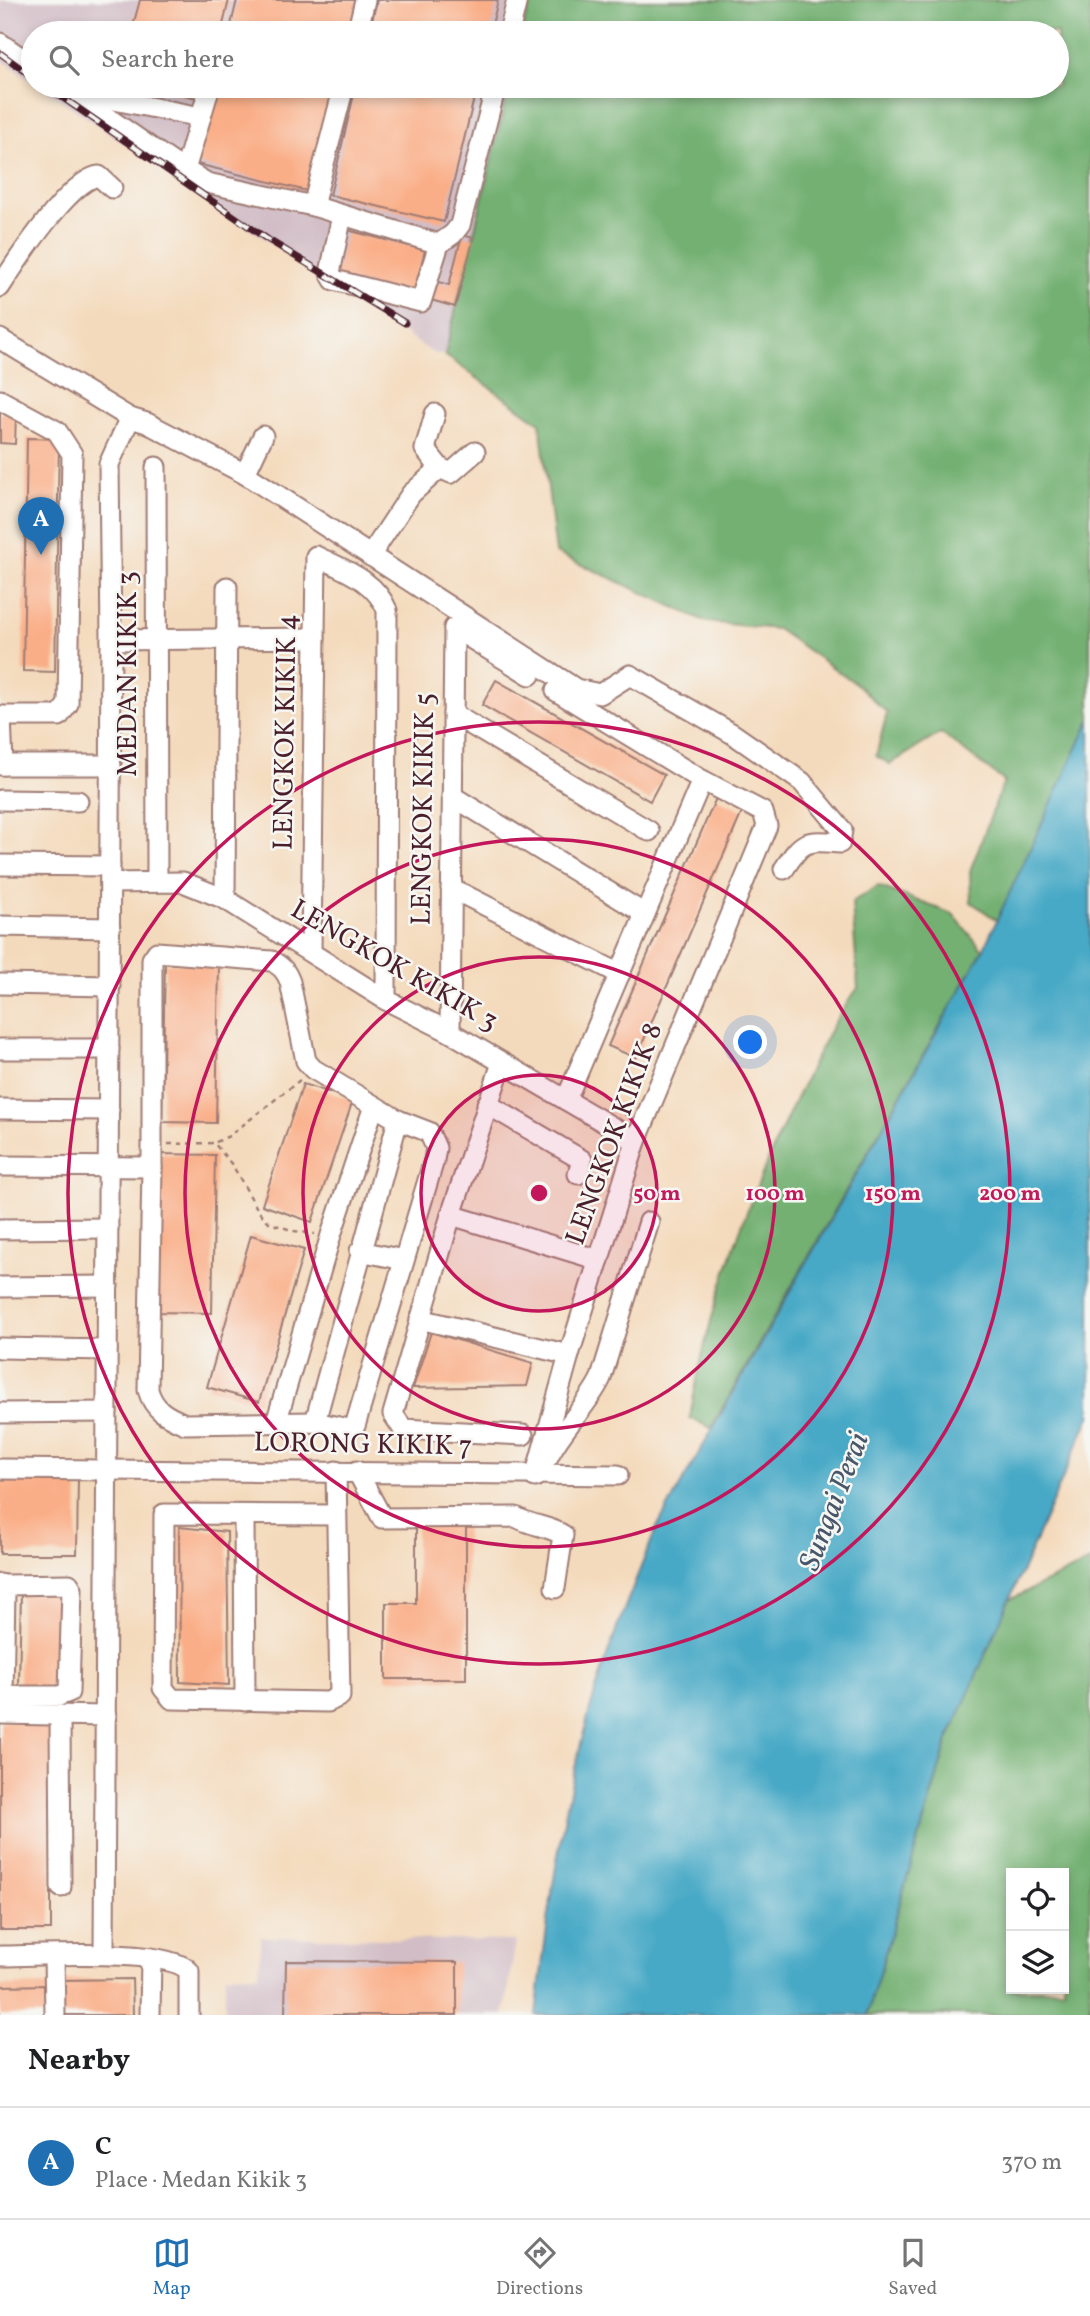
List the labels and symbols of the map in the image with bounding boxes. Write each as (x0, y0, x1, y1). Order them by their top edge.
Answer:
pin: A (18, 497, 64, 555)
street label: MEDAN KIKIK 3 (109, 571, 148, 777)
street label: LENGKOK KIKIK 4 (264, 614, 308, 850)
street label: LENGKOK KIKIK 5 (402, 692, 446, 926)
street label: LENGKOK KIKIK 3 (283, 891, 505, 1041)
street label: LENGKOK KIKIK 8 (557, 1018, 673, 1250)
your location (733, 1025, 767, 1059)
text: 50 m (633, 1180, 681, 1209)
text: 100 m (745, 1180, 805, 1209)
text: 150 m (865, 1180, 921, 1209)
text: 200 m (979, 1180, 1041, 1209)
centre of rings (527, 1181, 551, 1205)
street label: LORONG KIKIK 7 (253, 1424, 473, 1466)
water label: Sungai Perai (789, 1426, 881, 1577)

